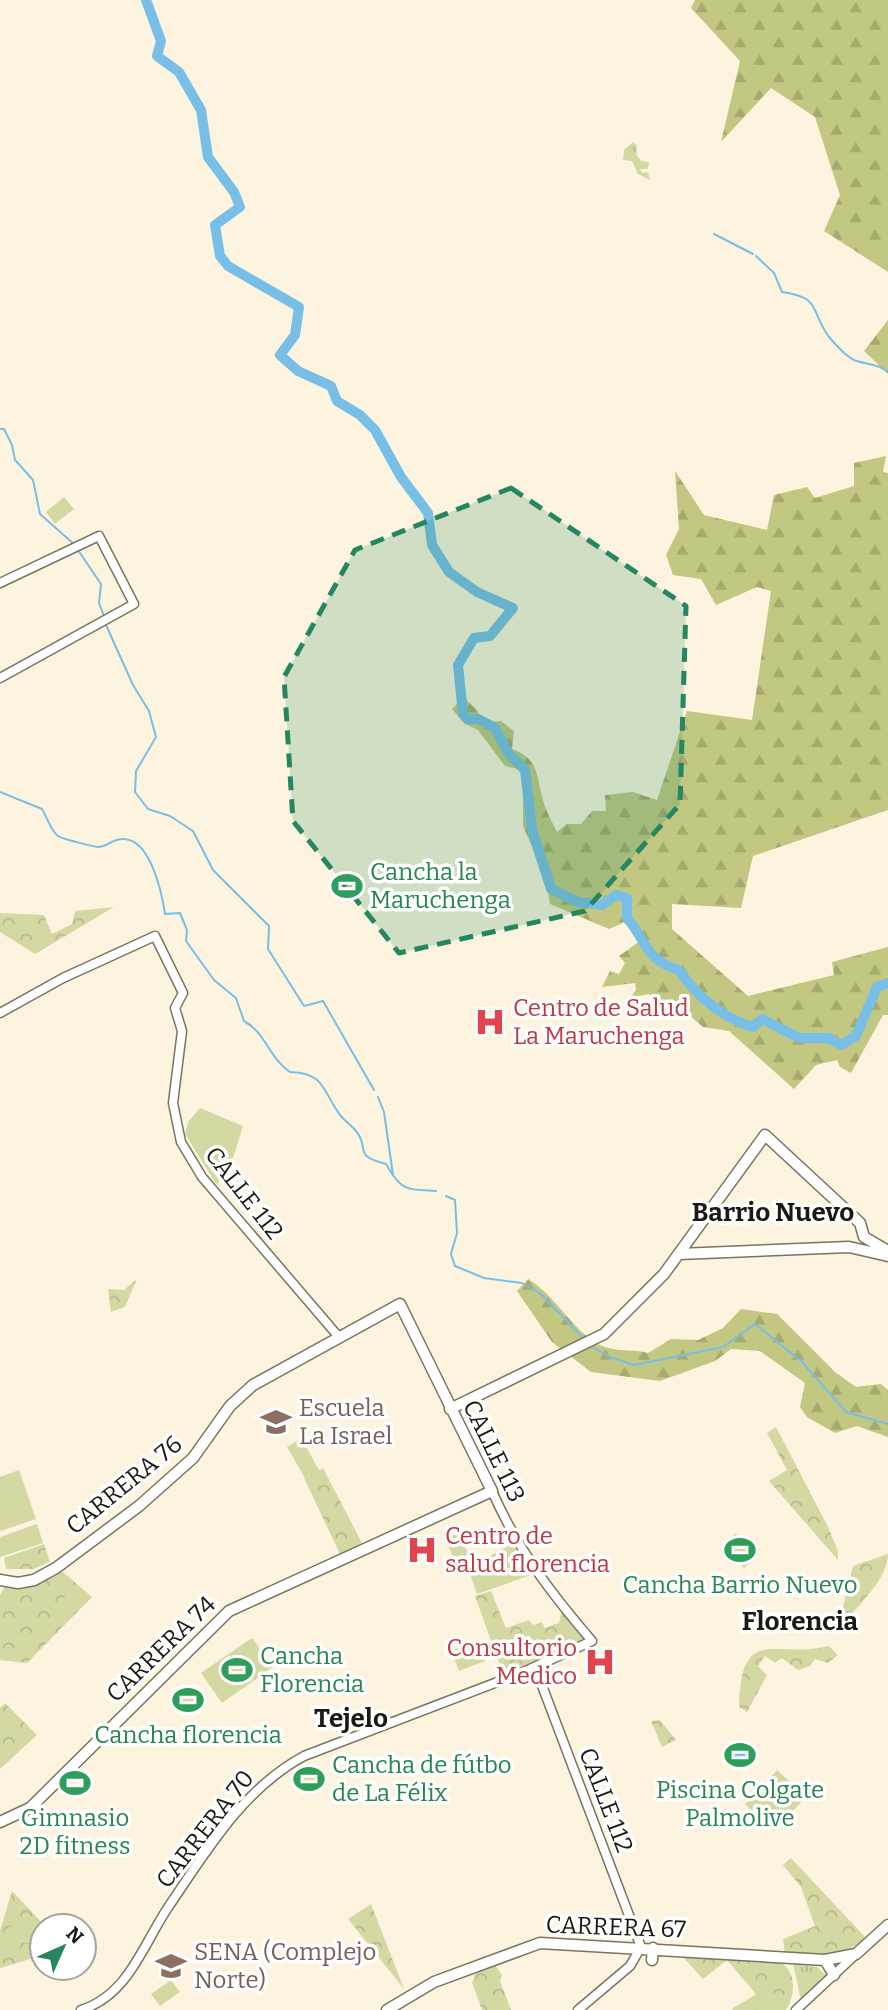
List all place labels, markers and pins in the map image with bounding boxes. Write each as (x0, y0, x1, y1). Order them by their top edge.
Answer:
place label: Cancha la Maruchenga (370, 858, 511, 914)
sports icon: Cancha la Maruchenga (330, 869, 364, 903)
place label: Centro de Salud La Maruchenga (513, 994, 689, 1050)
hospital icon: Centro de Salud La Maruchenga (473, 1005, 507, 1039)
place label: Escuela La Israel (299, 1394, 393, 1450)
school or university icon: Escuela La Israel (259, 1405, 293, 1439)
place label: Centro de salud florencia (445, 1522, 610, 1578)
hospital icon: Centro de salud florencia (405, 1533, 439, 1567)
sports icon: Cancha Barrio Nuevo (723, 1533, 757, 1567)
place label: Cancha Barrio Nuevo (623, 1571, 857, 1599)
place label: Consultorio Medico (447, 1634, 577, 1690)
place label: Cancha Florencia (260, 1642, 364, 1698)
hospital icon: Consultorio Medico (583, 1645, 617, 1679)
sports icon: Cancha Florencia (220, 1653, 254, 1687)
sports icon: Cancha florencia (171, 1683, 205, 1717)
place label: Cancha florencia (94, 1721, 282, 1749)
sports icon: Piscina Colgate Palmolive (723, 1738, 757, 1772)
place label: Cancha de fútbo de La Félix (332, 1751, 512, 1807)
sports icon: Cancha de fútbo de La Félix (292, 1762, 326, 1796)
sports icon: Gimnasio 2D fitness (58, 1766, 92, 1800)
place label: Piscina Colgate Palmolive (656, 1776, 824, 1832)
place label: Gimnasio 2D fitness (20, 1804, 130, 1860)
place label: SENA (Complejo Norte) (194, 1938, 376, 1994)
school or university icon: SENA (Complejo Norte) (154, 1949, 188, 1983)

